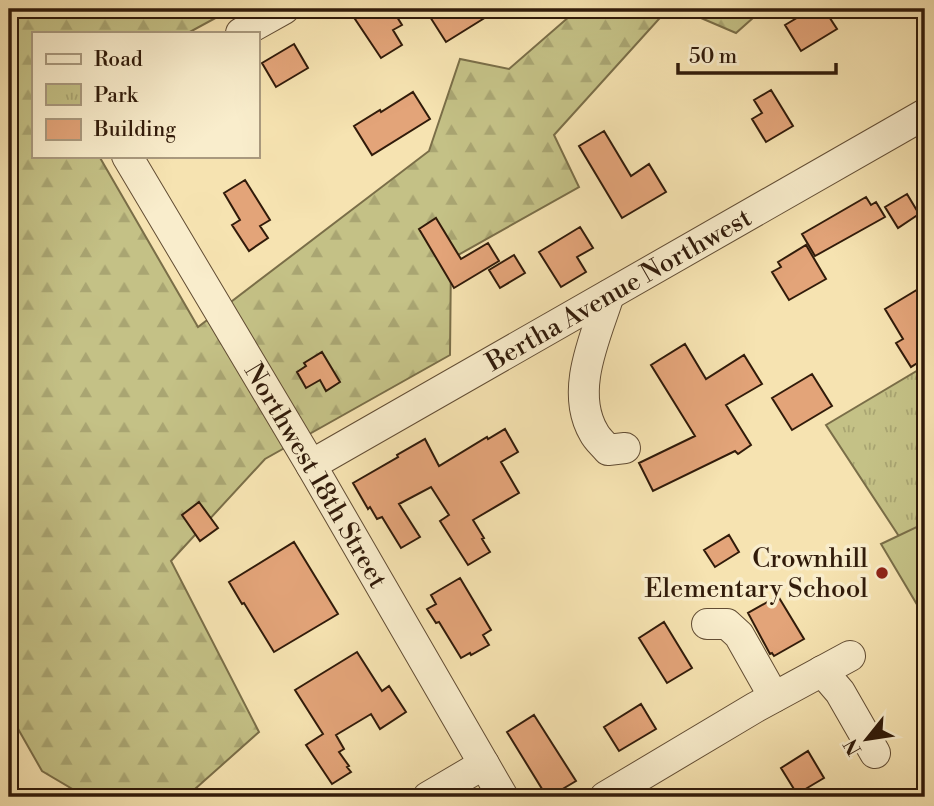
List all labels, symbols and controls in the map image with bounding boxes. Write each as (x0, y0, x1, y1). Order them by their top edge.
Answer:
legend (32, 32, 259, 158)
scale bar (678, 32, 836, 76)
text: 50 m (689, 44, 737, 70)
text: Road (94, 47, 143, 73)
text: Park (94, 83, 139, 109)
text: Building (93, 117, 176, 143)
street label: Bertha Avenue Northwest (480, 202, 757, 379)
street label: Northwest 18th Street (237, 357, 394, 594)
place label: Crownhill Elementary School (645, 543, 868, 605)
marker: Crownhill Elementary School (874, 565, 890, 581)
north arrow (832, 704, 902, 774)
text: N (839, 734, 867, 760)

